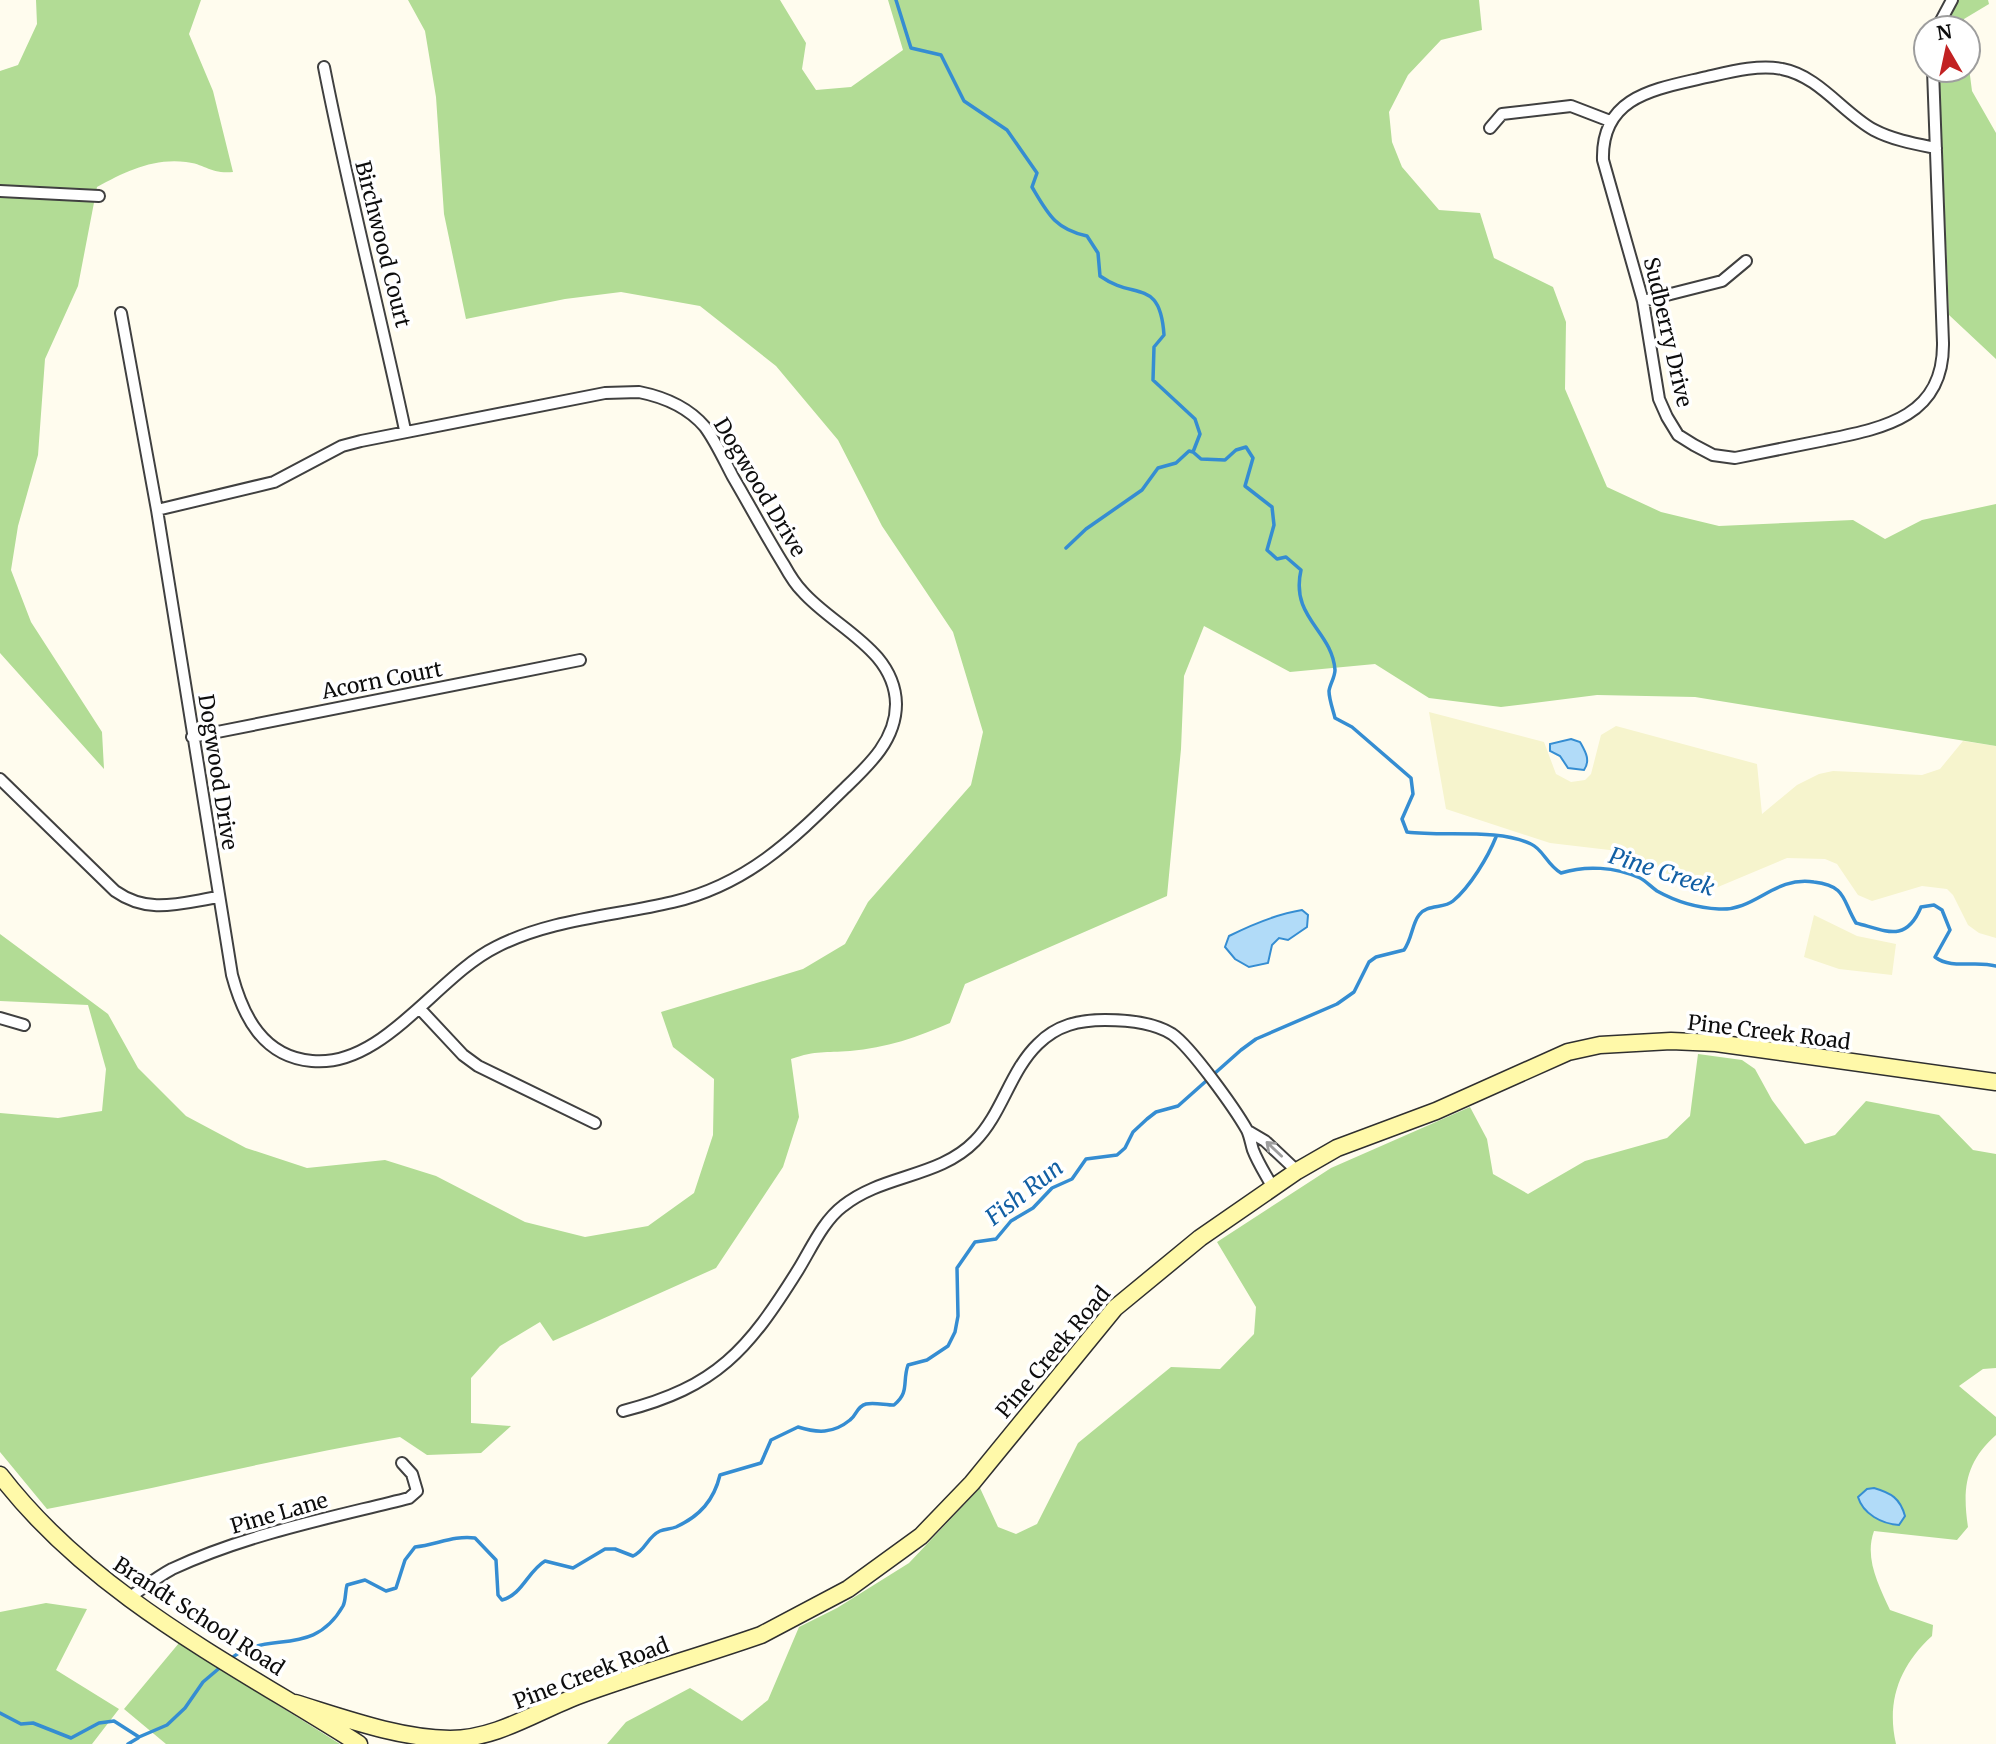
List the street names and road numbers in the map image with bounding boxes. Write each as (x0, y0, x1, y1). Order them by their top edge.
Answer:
street label: Birchwood Court (349, 158, 417, 330)
street label: Sudberry Drive (1638, 254, 1698, 410)
street label: Dogwood Drive (708, 413, 812, 561)
street label: Acorn Court (319, 655, 444, 705)
street label: Dogwood Drive (192, 692, 244, 852)
street label: Pine Creek Road (1686, 1009, 1852, 1055)
street label: Pine Creek Road (990, 1280, 1116, 1424)
street label: Pine Lane (227, 1486, 331, 1540)
street label: Brandt School Road (108, 1551, 290, 1682)
street label: Pine Creek Road (510, 1631, 673, 1715)

